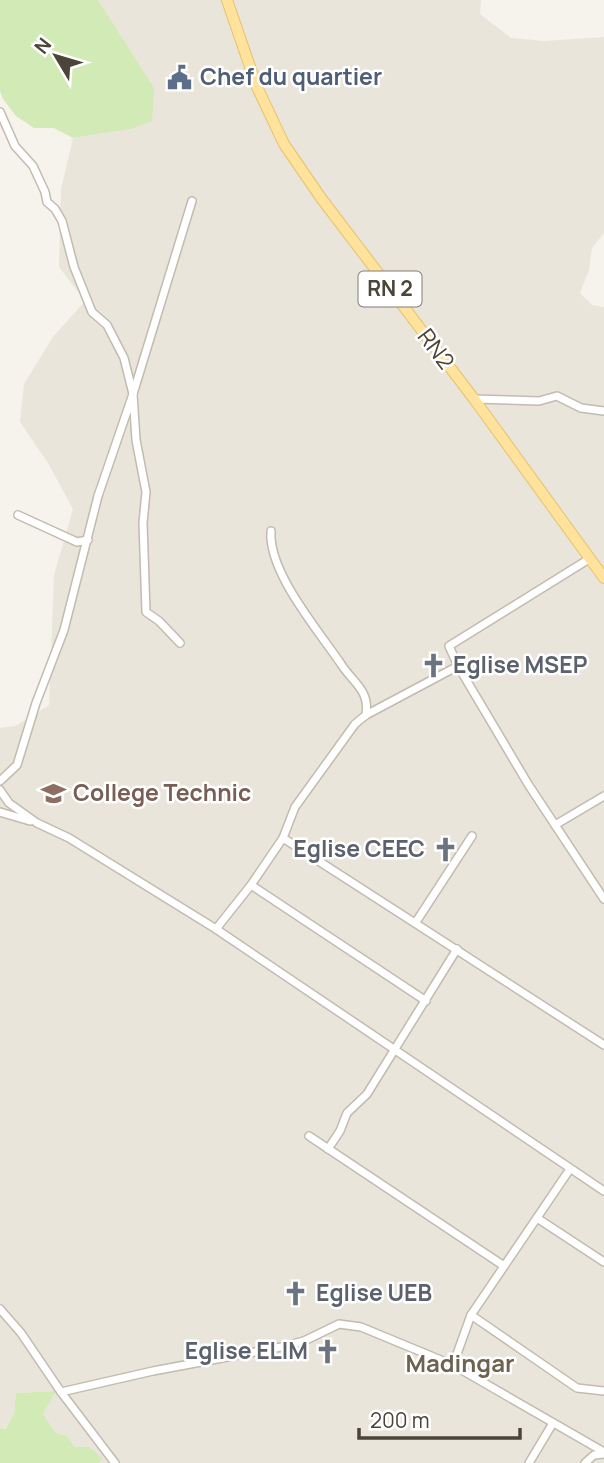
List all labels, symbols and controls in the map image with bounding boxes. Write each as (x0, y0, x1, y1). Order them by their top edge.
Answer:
north arrow (21, 21, 91, 91)
text: N (28, 32, 57, 59)
place label: Chef du quartier (200, 60, 382, 92)
public building icon: Chef du quartier (166, 63, 194, 91)
road number: RN 2 (358, 272, 422, 306)
street label: RN2 (411, 321, 463, 375)
place label: Eglise MSEP (453, 648, 587, 680)
church icon: Eglise MSEP (419, 651, 447, 679)
place label: College Technic (73, 776, 251, 808)
school or university icon: College Technic (39, 779, 67, 807)
place label: Eglise CEEC (293, 832, 425, 864)
church icon: Eglise CEEC (431, 835, 459, 863)
place label: Eglise UEB (316, 1276, 432, 1308)
church icon: Eglise UEB (282, 1279, 310, 1307)
place label: Eglise ELIM (185, 1334, 308, 1366)
church icon: Eglise ELIM (314, 1337, 342, 1365)
district label: Madingar (405, 1346, 515, 1379)
scale bar (359, 1396, 520, 1440)
text: 200 m (370, 1406, 430, 1434)

